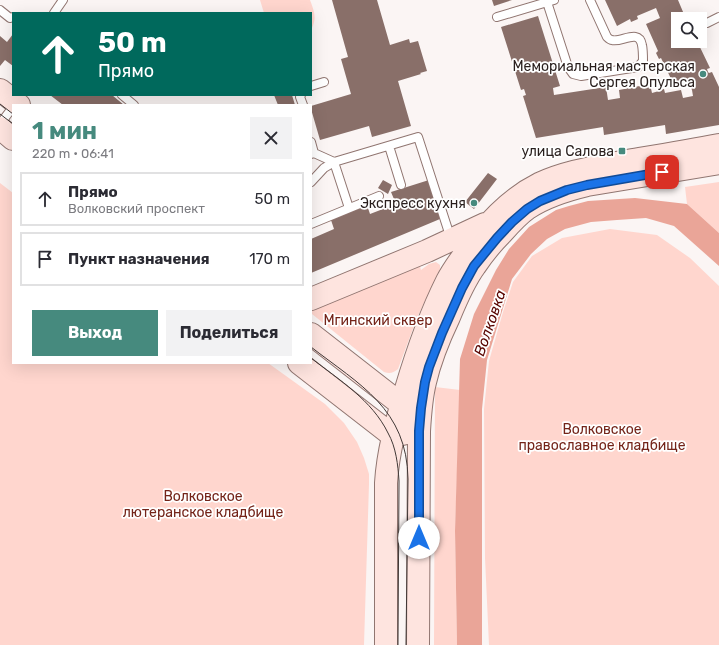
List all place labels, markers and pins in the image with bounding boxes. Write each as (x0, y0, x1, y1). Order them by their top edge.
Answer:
place label: Мемориальная мастерская Сергея Опульса (512, 58, 695, 91)
marker: Мемориальная мастерская Сергея Опульса (698, 69, 708, 79)
place label: улица Салова (522, 143, 614, 160)
marker: улица Салова (617, 146, 627, 156)
pin (645, 155, 679, 189)
place label: Экспресс кухня (360, 195, 466, 212)
marker: Экспресс кухня (469, 198, 479, 208)

